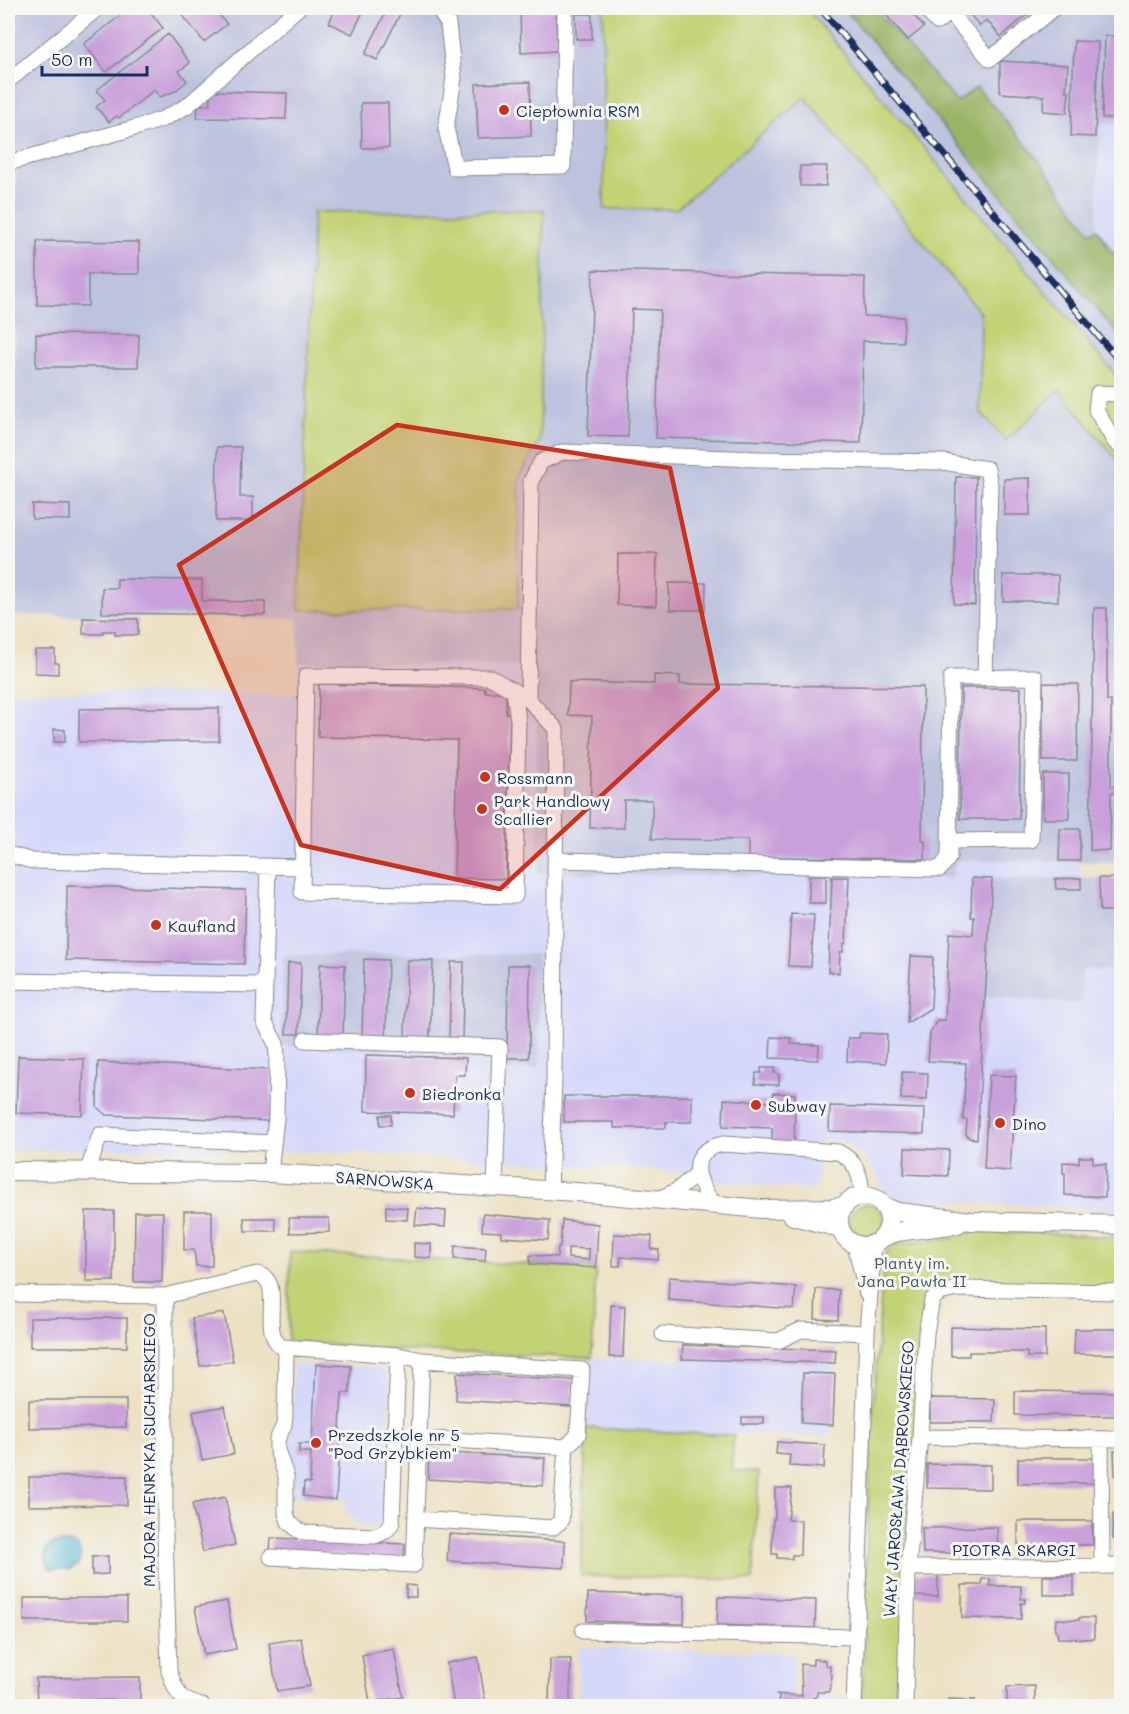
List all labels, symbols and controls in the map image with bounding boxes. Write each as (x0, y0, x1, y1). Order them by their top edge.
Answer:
scale bar (42, 39, 147, 77)
text: 50 m (51, 47, 93, 71)
place label: Ciepłownia RSM (516, 100, 640, 121)
marker: Ciepłownia RSM (497, 103, 511, 117)
place label: Rossmann (497, 767, 573, 788)
marker: Rossmann (478, 770, 492, 784)
place label: Park Handlowy Scallier (494, 790, 610, 829)
marker: Park Handlowy Scallier (475, 802, 489, 816)
place label: Kaufland (168, 915, 236, 936)
marker: Kaufland (149, 918, 163, 932)
place label: Biedronka (422, 1083, 502, 1104)
marker: Biedronka (403, 1086, 417, 1100)
place label: Subway (768, 1095, 827, 1116)
marker: Subway (749, 1098, 763, 1112)
place label: Dino (1012, 1113, 1046, 1134)
marker: Dino (993, 1116, 1007, 1130)
street label: SARNOWSKA (335, 1166, 435, 1194)
park label: Planty im. Jana Pawła II (858, 1252, 966, 1291)
street label: MAJORA HENRYKA SUCHARSKIEGO (138, 1313, 159, 1587)
street label: WAŁY JAROSŁAWA DĄBROWSKIEGO (878, 1340, 918, 1618)
place label: Przedszkole nr 5 "Pod Grzybkiem" (328, 1424, 460, 1463)
marker: Przedszkole nr 5 "Pod Grzybkiem" (309, 1436, 323, 1450)
street label: PIOTRA SKARGI (952, 1539, 1076, 1560)

